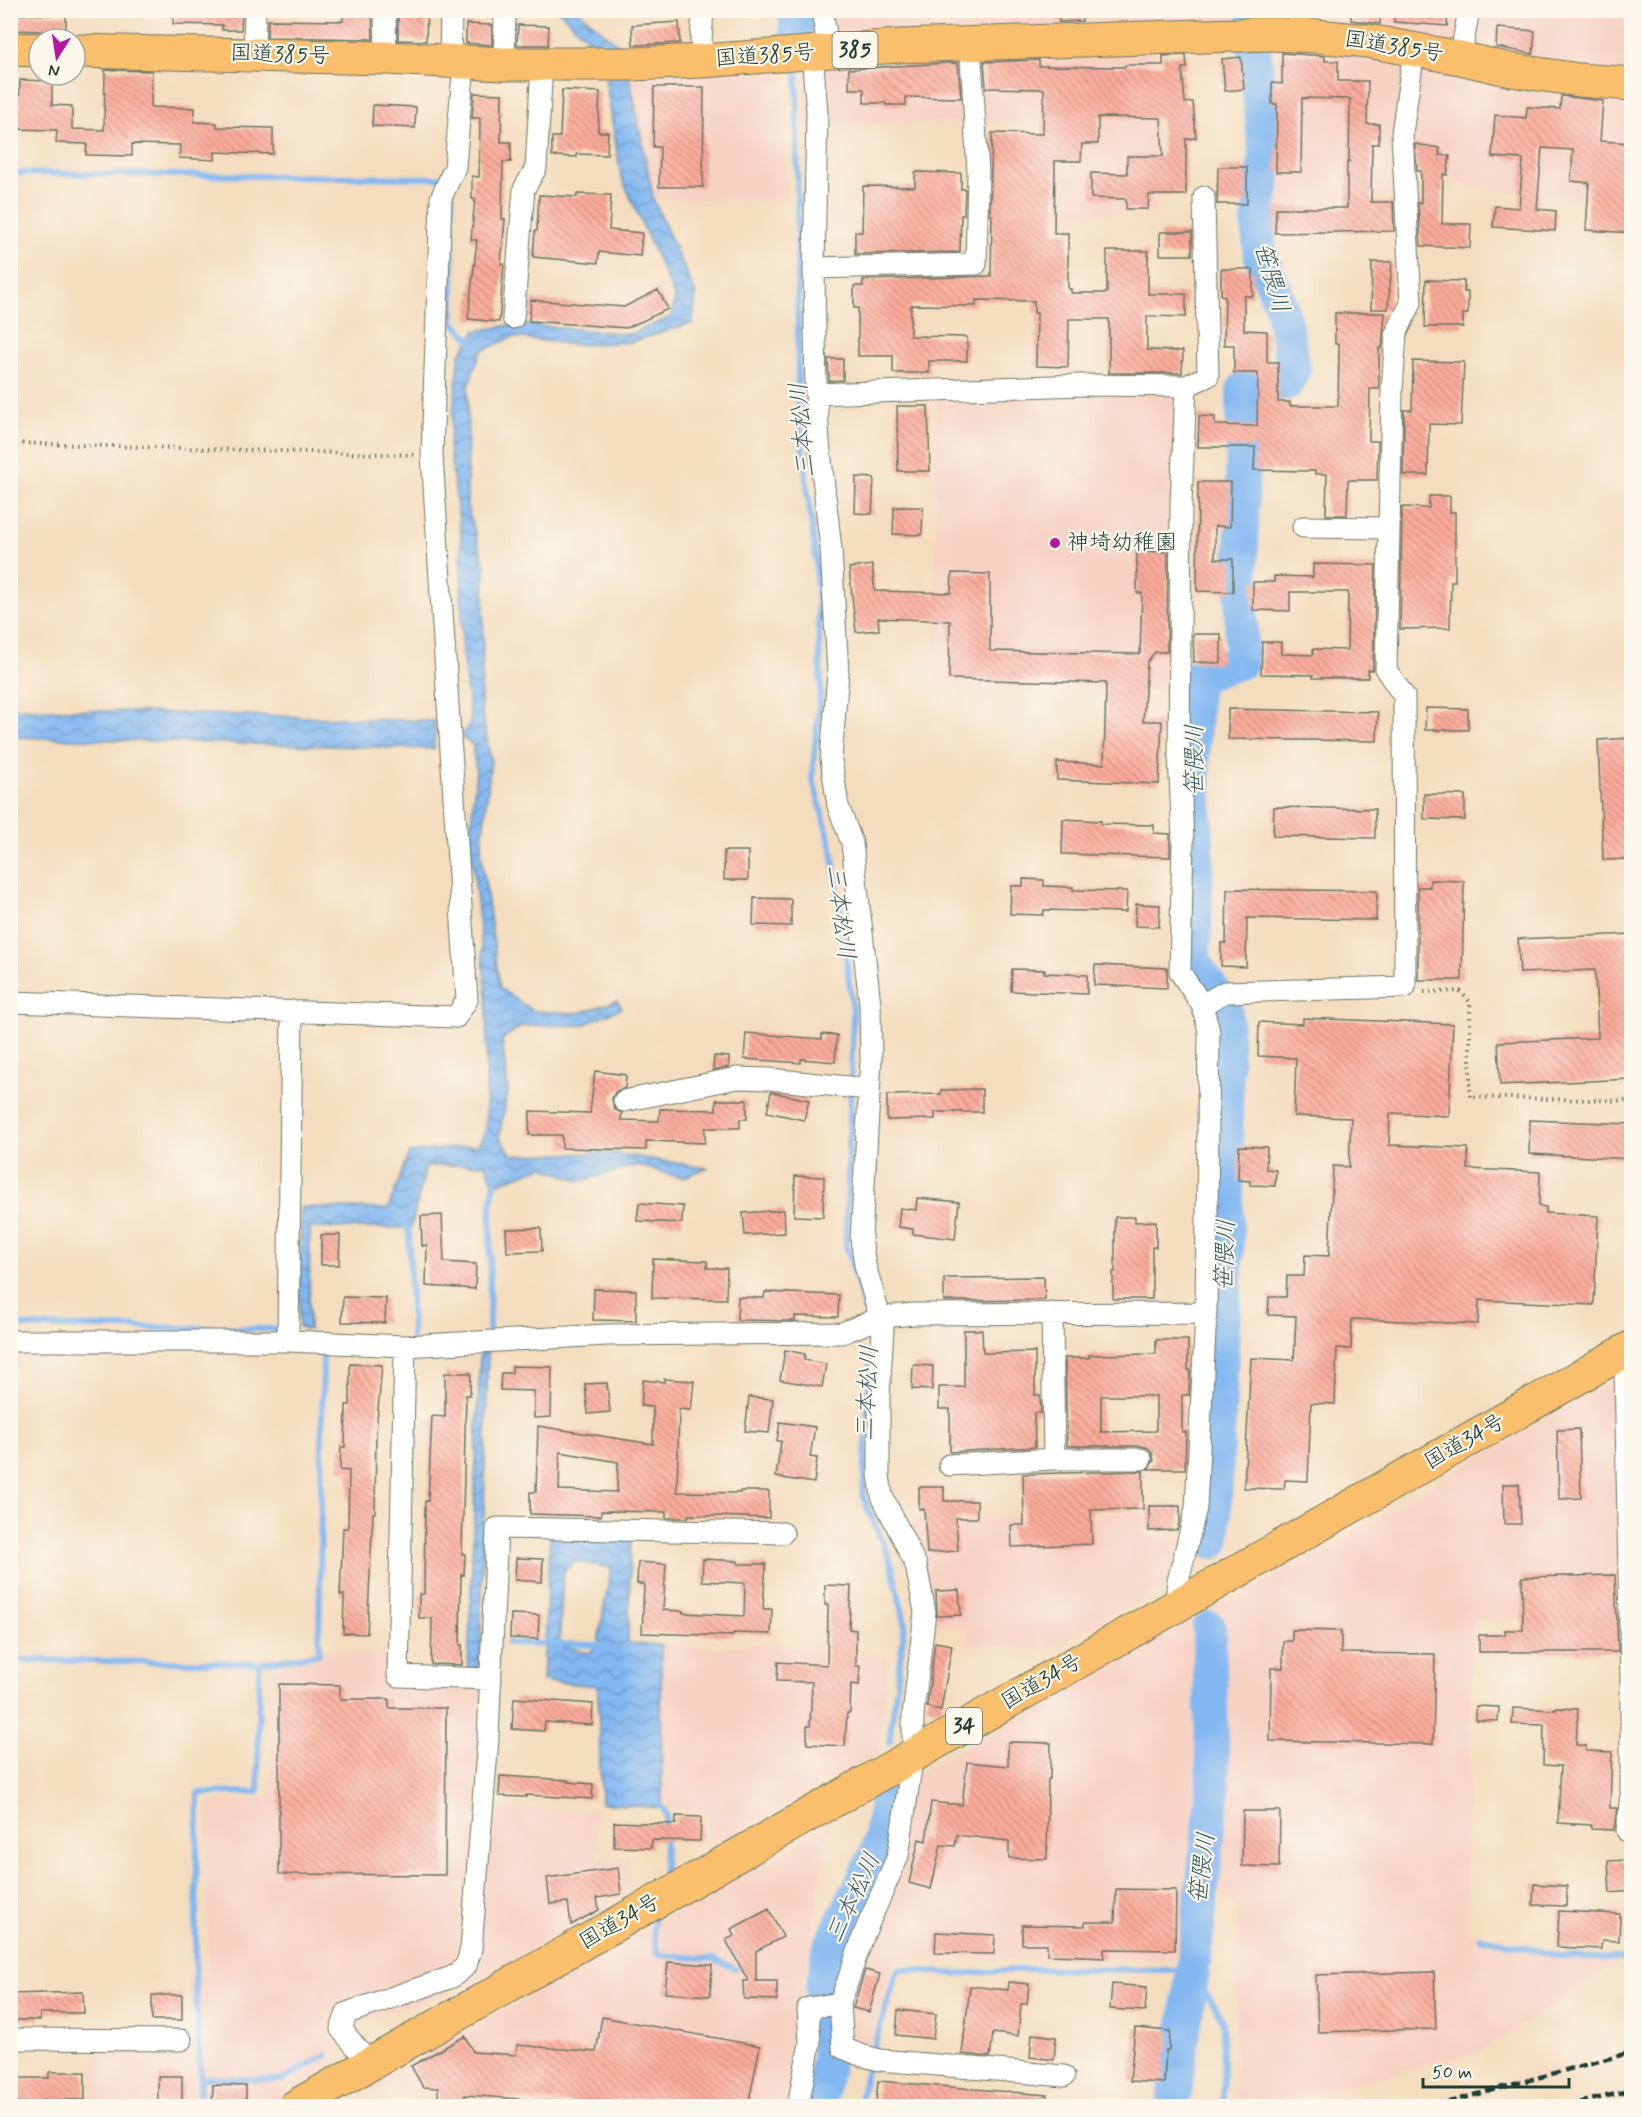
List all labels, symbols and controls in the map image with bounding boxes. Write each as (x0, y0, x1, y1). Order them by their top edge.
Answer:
street label: 国道385号 (1342, 25, 1446, 69)
north arrow (27, 27, 87, 87)
road number: 385 (832, 32, 878, 68)
street label: 国道385号 (229, 39, 331, 71)
street label: 国道385号 (714, 39, 816, 73)
text: N (47, 59, 62, 82)
water label: 笹隈川 (1246, 239, 1296, 317)
water label: 三本松川 (783, 381, 823, 479)
place label: 神埼幼稚園 (1067, 529, 1177, 557)
marker: 神埼幼稚園 (1048, 536, 1062, 550)
water label: 笹隈川 (1180, 724, 1211, 796)
water label: 三本松川 (819, 862, 861, 962)
water label: 笹隈川 (1209, 1218, 1243, 1292)
water label: 三本松川 (850, 1344, 886, 1442)
street label: 国道34号 (1419, 1408, 1511, 1476)
street label: 国道34号 (996, 1648, 1088, 1716)
road number: 34 (946, 1708, 982, 1744)
water label: 笹隈川 (1183, 1830, 1223, 1906)
water label: 三本松川 (820, 1848, 888, 1948)
street label: 国道34号 (574, 1888, 666, 1956)
scale bar (1423, 2051, 1568, 2089)
text: 50 m (1432, 2061, 1472, 2085)

